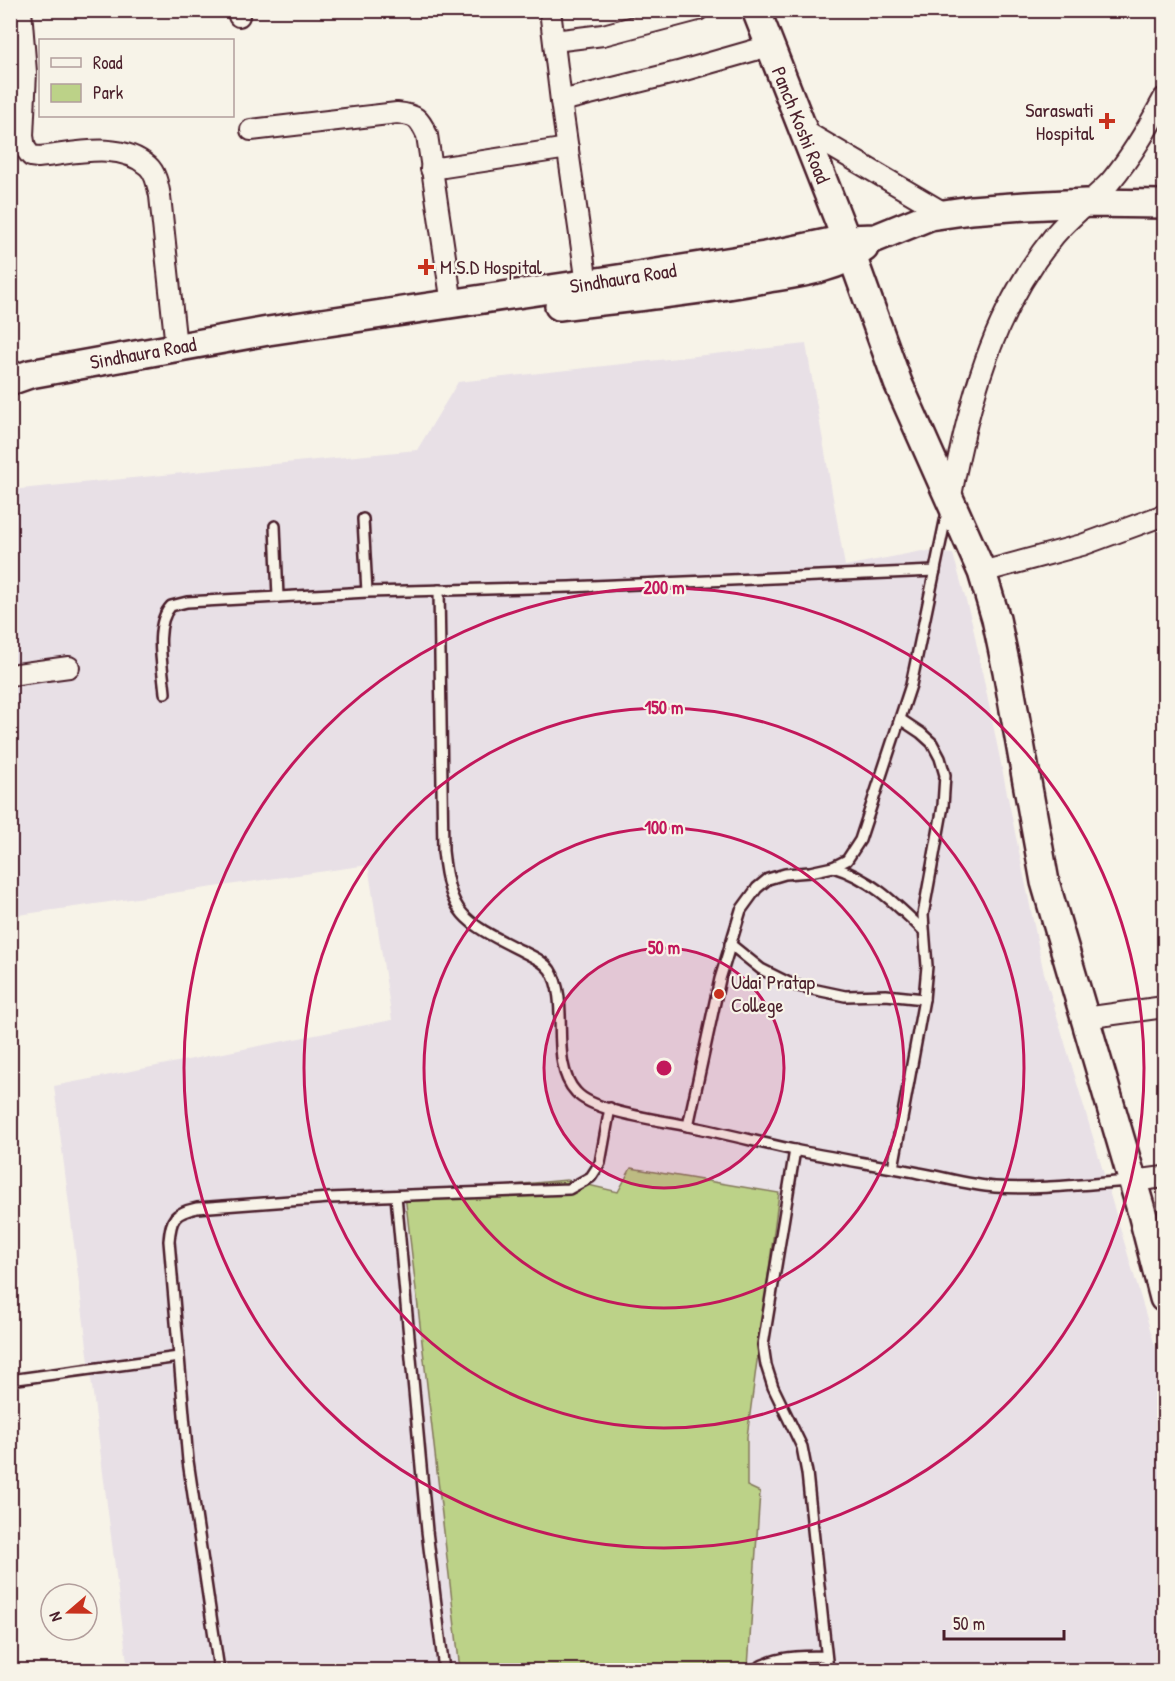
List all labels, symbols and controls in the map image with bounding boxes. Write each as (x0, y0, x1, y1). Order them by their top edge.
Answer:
legend (39, 39, 234, 117)
text: Road (93, 50, 123, 75)
street label: Panch Koshi Road (766, 62, 837, 187)
text: Park (93, 80, 124, 105)
place label: Saraswati Hospital (1025, 96, 1095, 146)
marker: Saraswati Hospital (1098, 112, 1116, 130)
place label: M.S.D Hospital (440, 253, 543, 280)
street label: Sindhaura Road (568, 256, 678, 299)
marker: M.S.D Hospital (417, 258, 435, 276)
street label: Sindhaura Road (88, 330, 198, 375)
text: 200 m (644, 575, 684, 600)
text: 150 m (645, 695, 683, 720)
text: 100 m (644, 815, 684, 840)
text: 50 m (648, 935, 680, 960)
place label: Udai Pratap College (731, 968, 816, 1018)
marker: Udai Pratap College (712, 987, 726, 1001)
centre of rings (654, 1058, 674, 1078)
north arrow (39, 1582, 99, 1642)
scale bar (944, 1603, 1064, 1641)
text: N (43, 1609, 67, 1625)
text: 50 m (953, 1611, 985, 1636)

